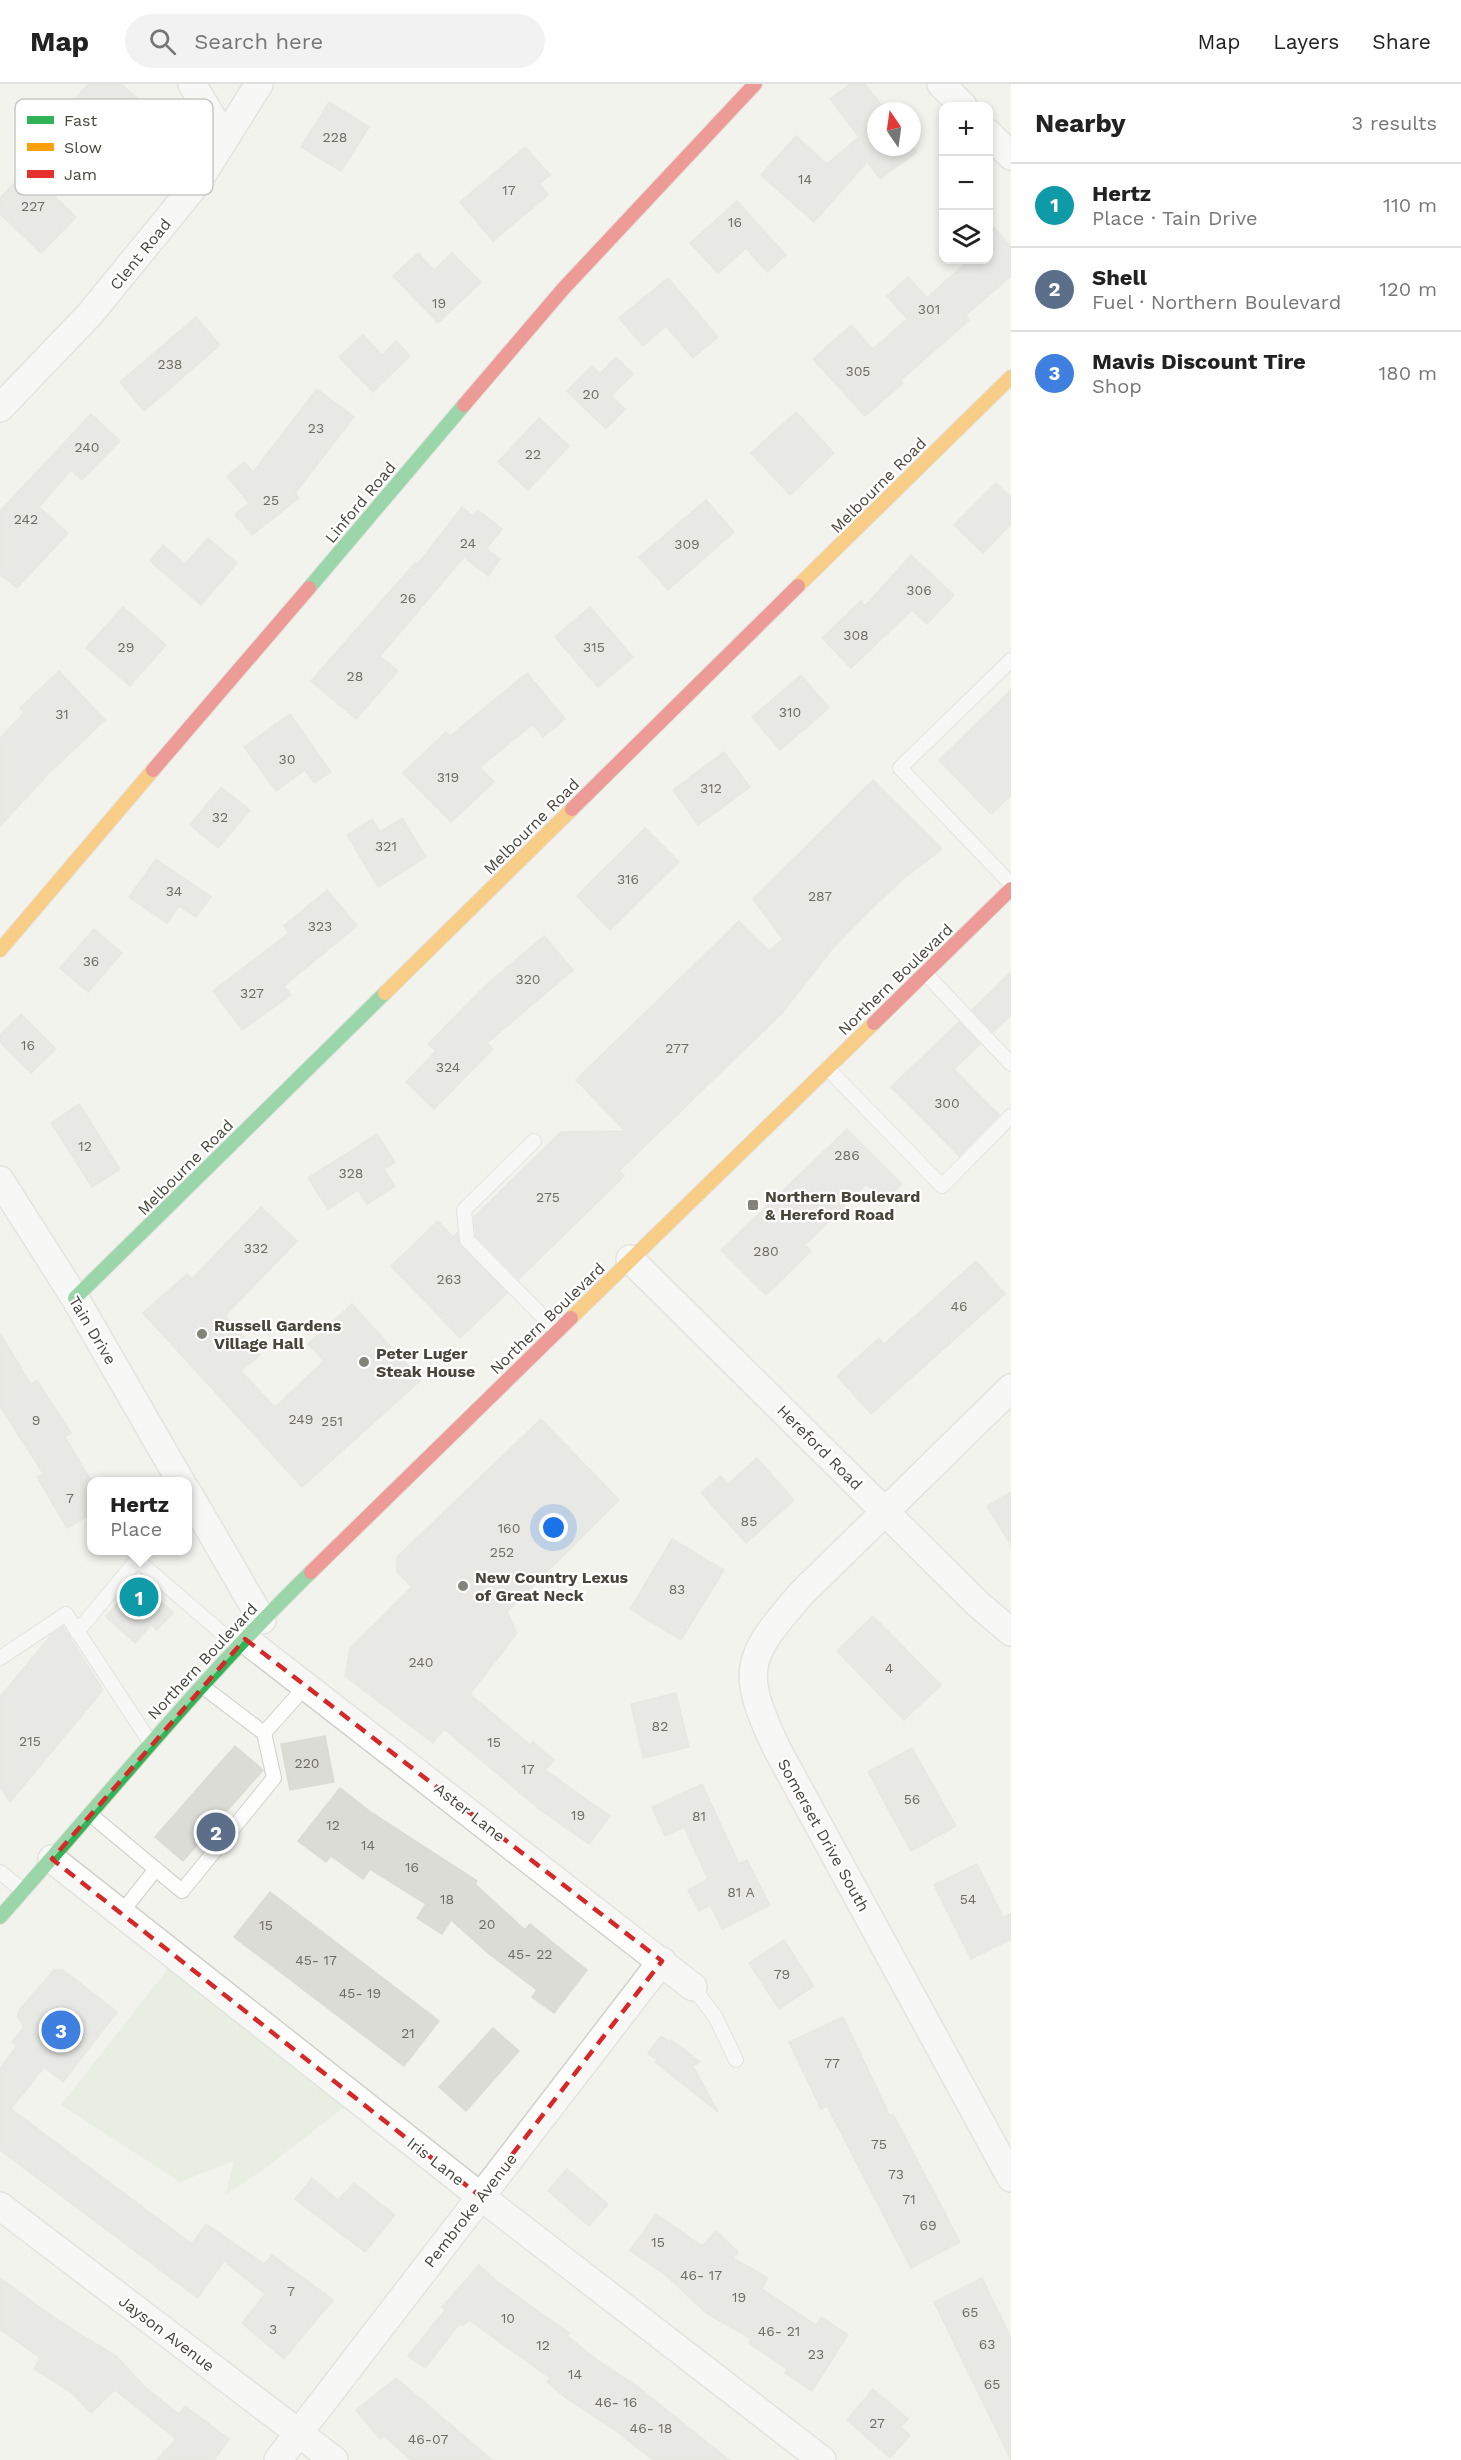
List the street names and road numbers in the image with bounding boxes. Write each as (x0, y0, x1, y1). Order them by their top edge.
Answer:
street label: Clent Road (106, 215, 175, 294)
street label: Melbourne Road (827, 434, 930, 537)
street label: Linford Road (321, 458, 400, 547)
street label: Melbourne Road (480, 775, 583, 878)
street label: Northern Boulevard (834, 920, 957, 1039)
street label: Melbourne Road (134, 1116, 237, 1219)
street label: Northern Boulevard (486, 1259, 609, 1378)
street label: Tain Drive (65, 1293, 120, 1368)
street label: Hereford Road (773, 1401, 866, 1494)
street label: Northern Boulevard (143, 1599, 261, 1724)
street label: Somerset Drive South (774, 1756, 873, 1915)
street label: Aster Lane (431, 1779, 509, 1846)
street label: Iris Lane (403, 2133, 468, 2190)
street label: Pembroke Avenue (420, 2150, 521, 2271)
street label: Jayson Avenue (115, 2291, 218, 2376)

